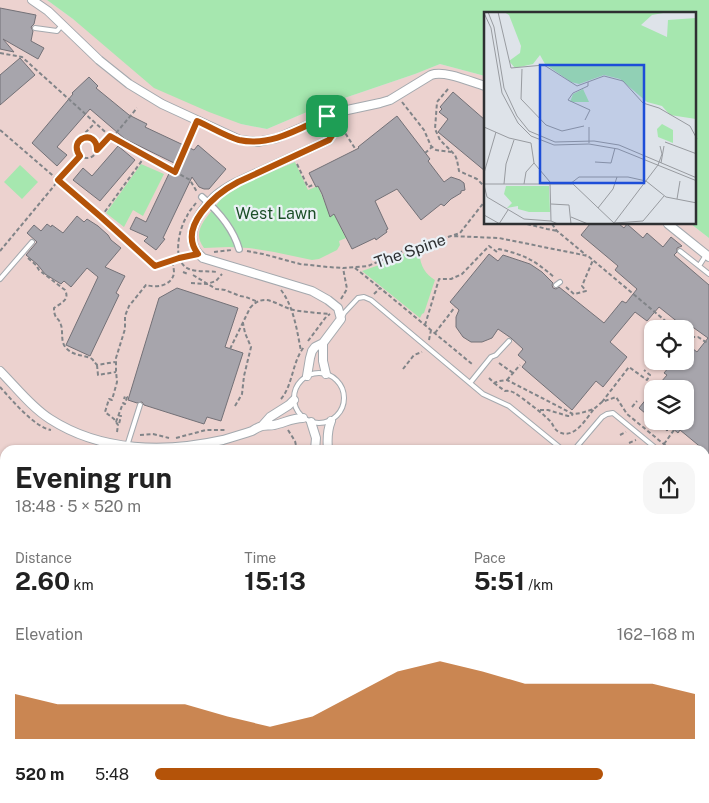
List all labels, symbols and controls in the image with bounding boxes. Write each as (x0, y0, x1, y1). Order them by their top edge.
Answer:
inset map (484, 12, 696, 225)
pin (306, 95, 348, 137)
icon: arrive (313, 102, 341, 130)
park label: West Lawn (236, 204, 316, 223)
street label: The Spine (372, 230, 448, 272)
map controls (644, 320, 694, 430)
button: locate (644, 320, 694, 370)
button: layers (644, 380, 694, 430)
text: Evening run (15, 461, 172, 494)
button: share (643, 462, 695, 514)
text: 18:48 · 5 × 520 m (15, 497, 141, 516)
text: Distance (15, 550, 72, 566)
text: Time (244, 550, 276, 566)
text: Pace (474, 550, 506, 566)
text: 2.60 (15, 566, 70, 596)
text: 15:13 (244, 566, 306, 596)
text: 5:51 (474, 566, 525, 596)
text: km (70, 577, 94, 593)
text: /km (525, 577, 553, 593)
text: Elevation (15, 625, 83, 644)
text: 162–168 m (617, 625, 695, 644)
text: 520 m (15, 765, 64, 784)
text: 5:48 (95, 765, 129, 784)

